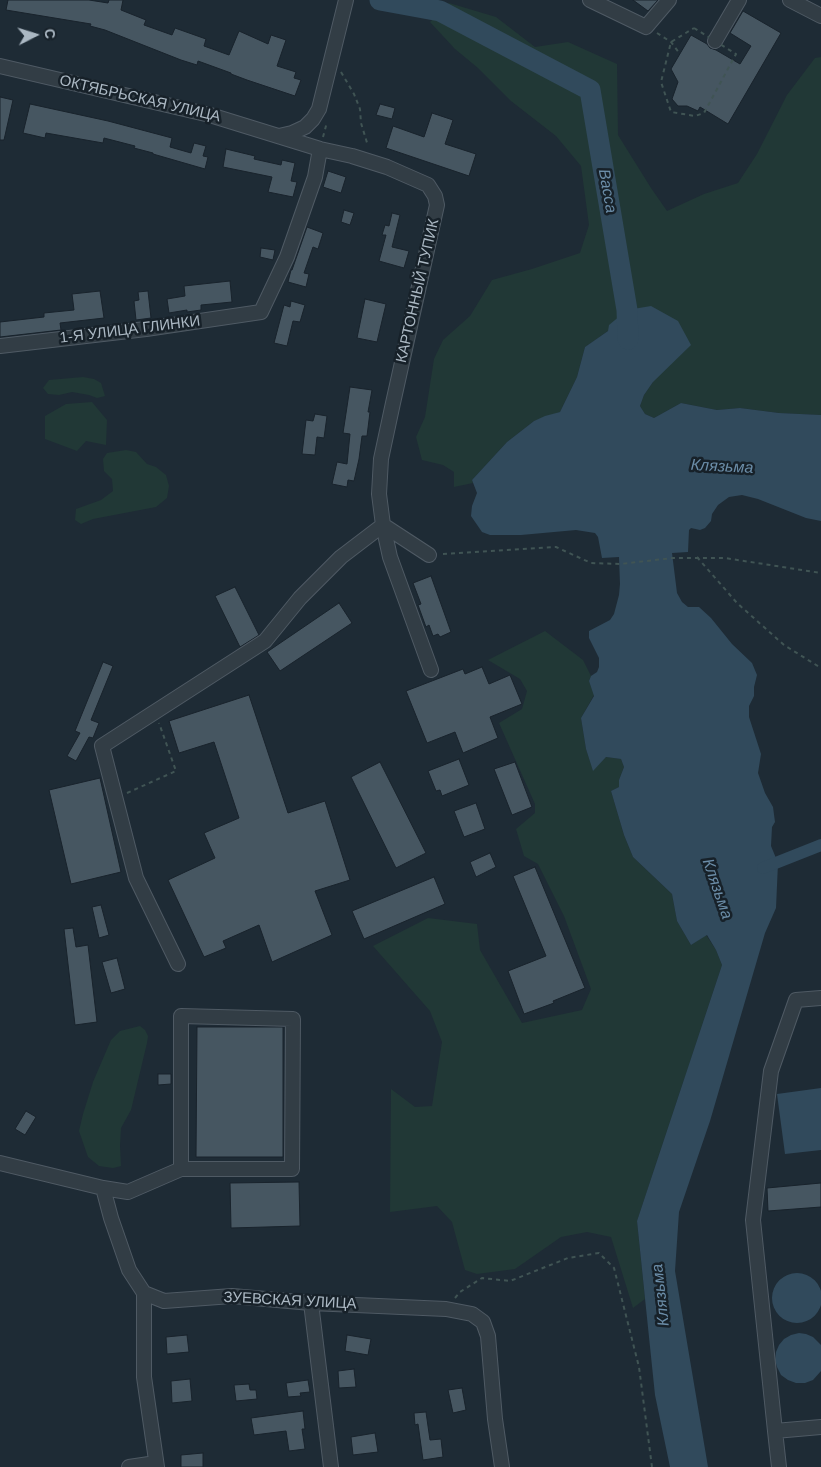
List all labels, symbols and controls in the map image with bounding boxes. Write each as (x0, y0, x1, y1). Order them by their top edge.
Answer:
north arrow (10, 10, 60, 60)
text: С (42, 28, 58, 39)
street label: ОКТЯБРЬСКАЯ УЛИЦА (58, 72, 222, 126)
water label: Васса (594, 167, 620, 215)
street label: КАРТОННЫЙ ТУПИК (393, 217, 443, 365)
street label: 1-Я УЛИЦА ГЛИНКИ (59, 312, 201, 348)
water label: Клязьма (690, 456, 754, 478)
water label: Клязьма (698, 856, 736, 922)
water label: Клязьма (648, 1263, 674, 1327)
street label: ЗУЕВСКАЯ УЛИЦА (223, 1289, 357, 1313)

